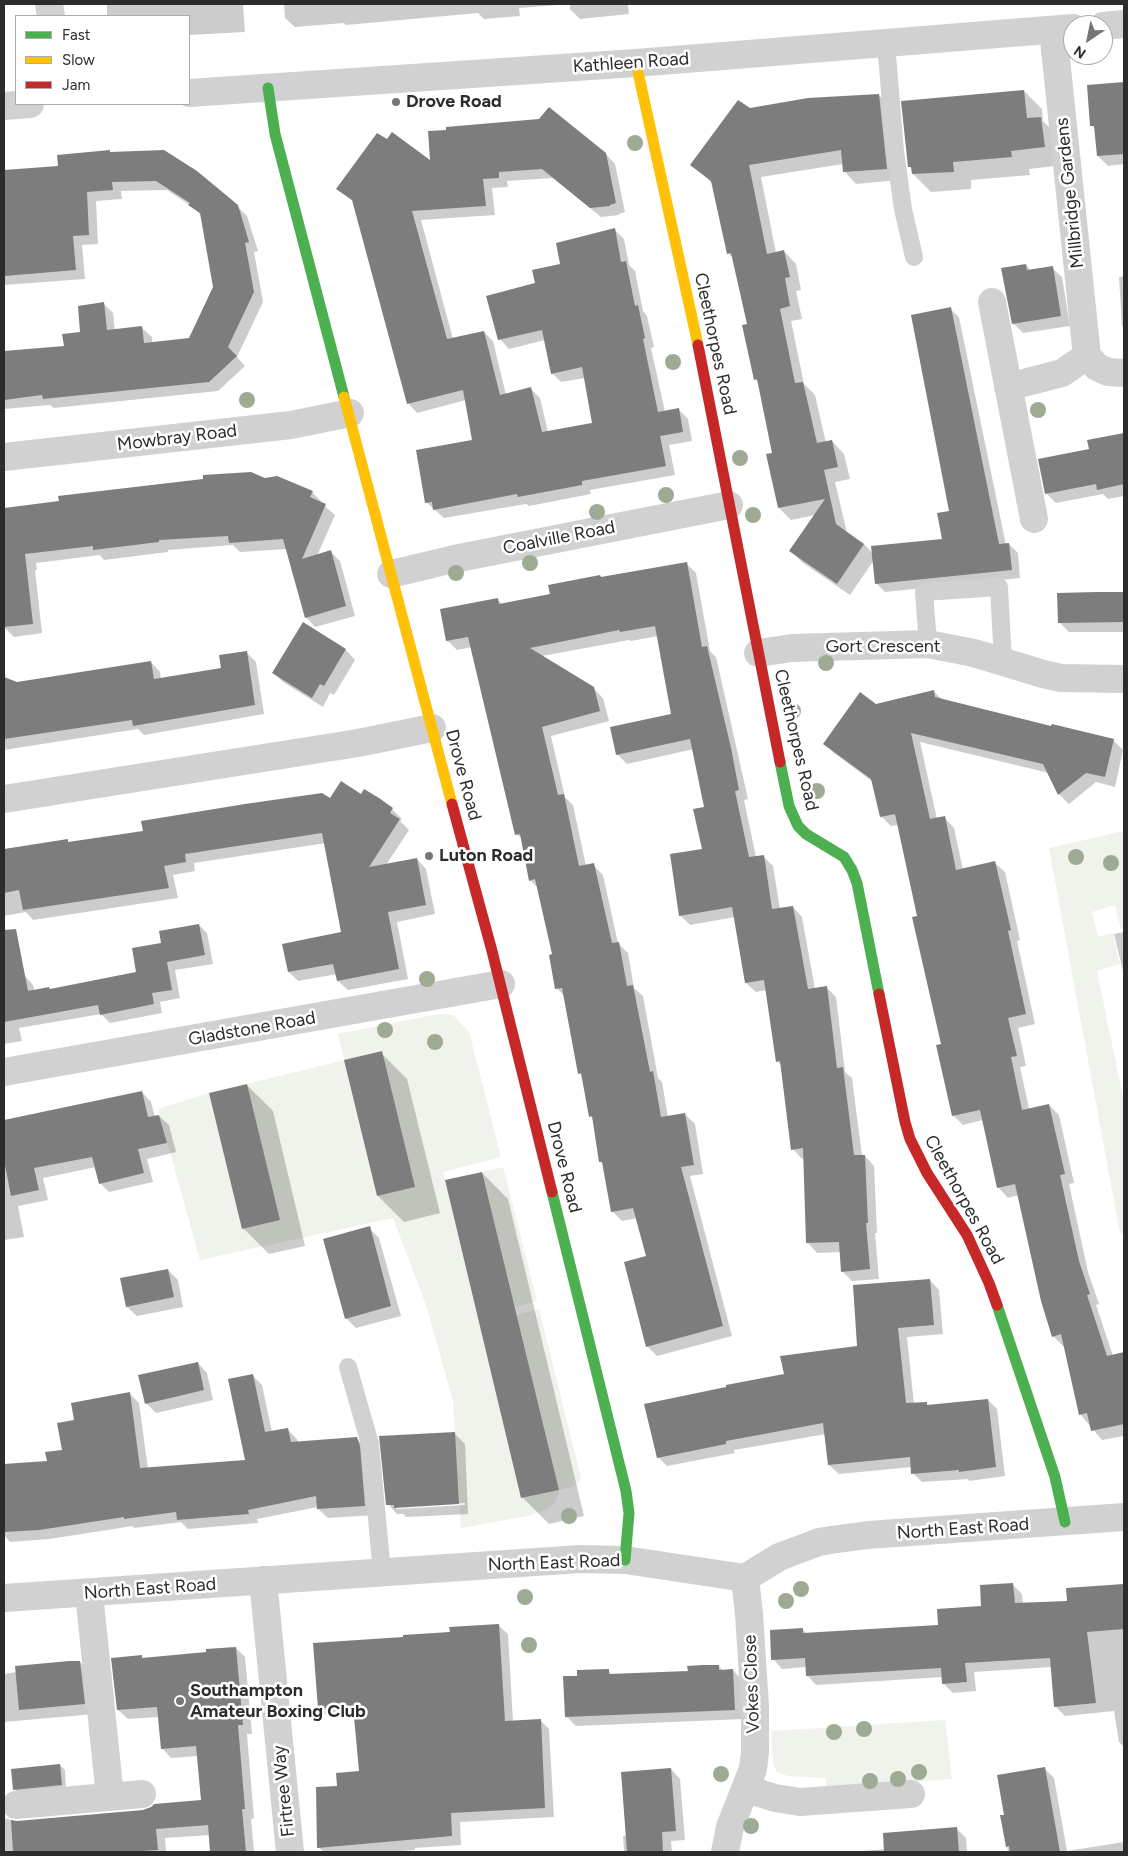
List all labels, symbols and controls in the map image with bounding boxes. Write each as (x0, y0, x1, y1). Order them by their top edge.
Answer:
legend (15, 15, 190, 105)
north arrow (1063, 15, 1113, 65)
text: Fast (62, 26, 90, 44)
text: N (1071, 42, 1089, 62)
street label: Kathleen Road (572, 48, 690, 78)
text: Slow (62, 51, 95, 69)
text: Jam (62, 76, 90, 94)
place label: Drove Road (406, 91, 502, 113)
marker: Drove Road (390, 96, 402, 108)
street label: Millbridge Gardens (1051, 117, 1089, 269)
street label: Cleethorpes Road (689, 271, 741, 417)
street label: Mowbray Road (116, 420, 238, 456)
street label: Coalville Road (501, 517, 617, 559)
street label: Gort Crescent (825, 636, 941, 658)
street label: Cleethorpes Road (769, 667, 823, 813)
street label: Drove Road (440, 727, 486, 823)
place label: Luton Road (439, 845, 533, 867)
marker: Luton Road (423, 850, 435, 862)
street label: Gladstone Road (187, 1007, 317, 1051)
street label: Drove Road (542, 1119, 586, 1215)
street label: Cleethorpes Road (919, 1131, 1009, 1269)
street label: North East Road (896, 1514, 1030, 1544)
street label: North East Road (487, 1550, 621, 1576)
street label: North East Road (83, 1574, 217, 1604)
street label: Vokes Close (739, 1634, 765, 1734)
place label: Southampton Amateur Boxing Club (190, 1680, 366, 1722)
marker: Southampton Amateur Boxing Club (174, 1695, 186, 1707)
street label: Firtree Way (268, 1744, 300, 1838)

